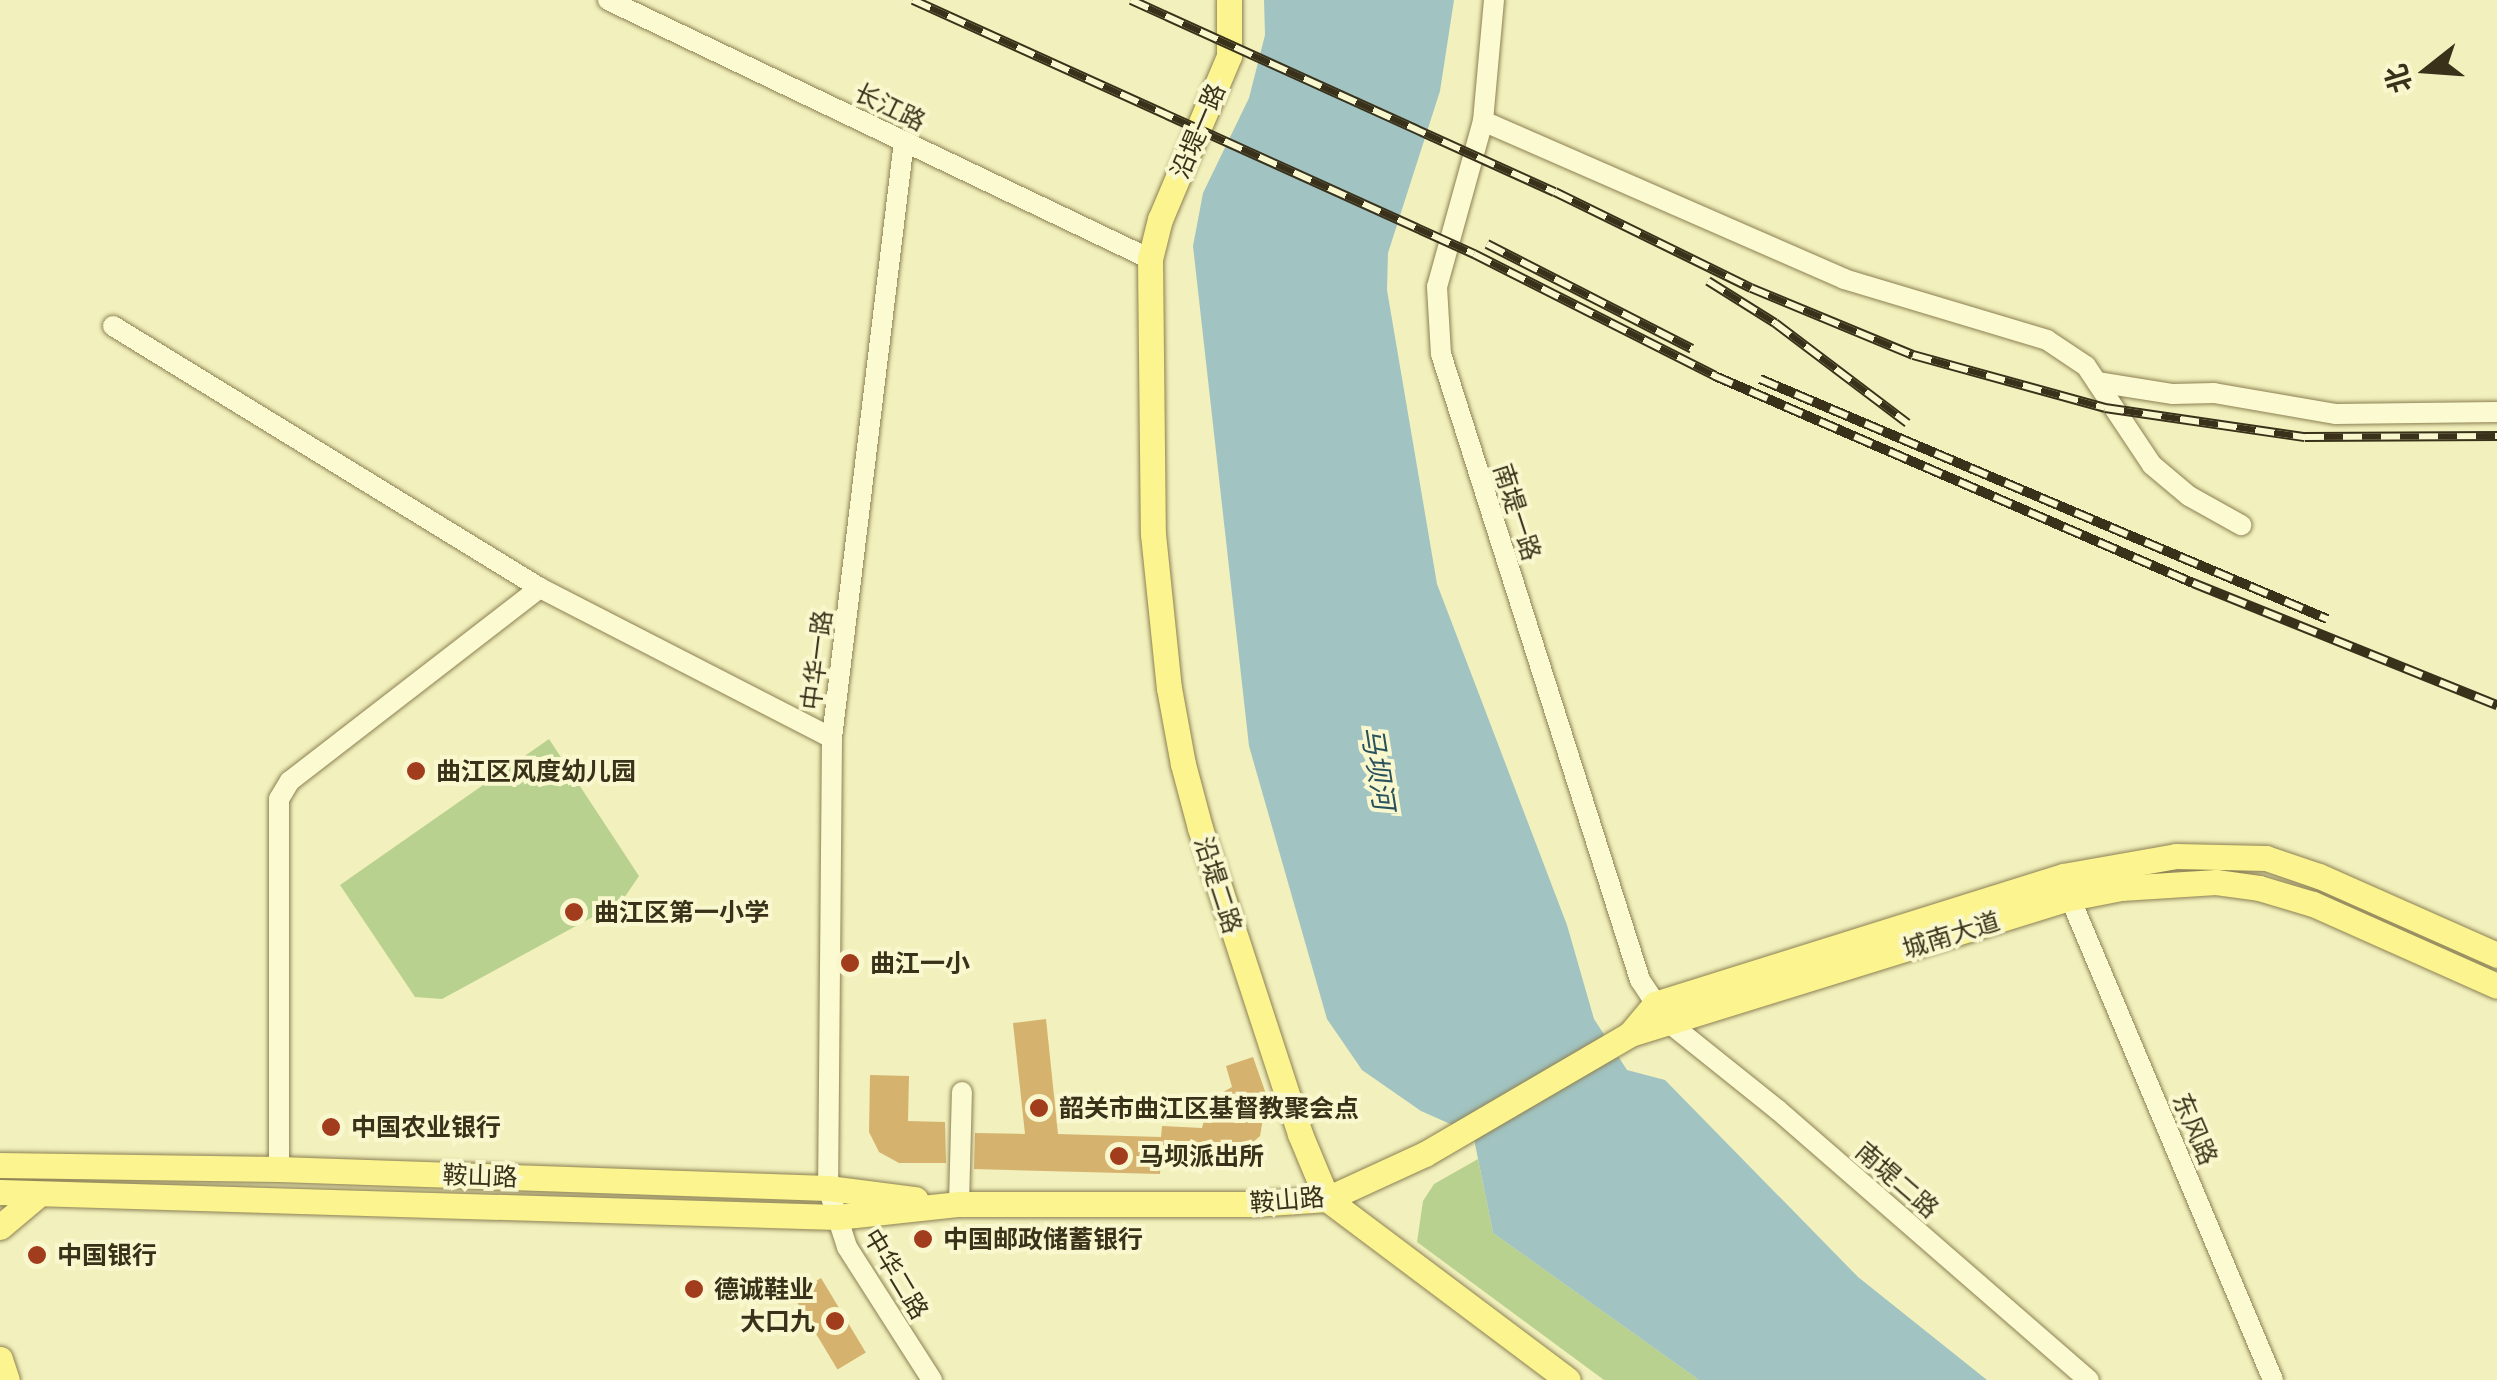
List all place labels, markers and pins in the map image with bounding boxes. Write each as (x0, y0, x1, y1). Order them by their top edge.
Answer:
place label: 曲江区风度幼儿园 (436, 756, 636, 786)
marker: 曲江区风度幼儿园 (405, 760, 427, 782)
place label: 曲江区第一小学 (594, 897, 769, 927)
marker: 曲江区第一小学 (563, 901, 585, 923)
place label: 曲江一小 (870, 948, 970, 978)
marker: 曲江一小 (839, 952, 861, 974)
place label: 韶关市曲江区基督教聚会点 (1059, 1093, 1359, 1123)
marker: 韶关市曲江区基督教聚会点 (1028, 1097, 1050, 1119)
place label: 中国农业银行 (351, 1112, 501, 1142)
marker: 中国农业银行 (320, 1116, 342, 1138)
place label: 马坝派出所 (1139, 1141, 1264, 1171)
marker: 马坝派出所 (1108, 1145, 1130, 1167)
place label: 中国邮政储蓄银行 (943, 1224, 1143, 1254)
marker: 中国邮政储蓄银行 (912, 1228, 934, 1250)
place label: 中国银行 (57, 1240, 157, 1270)
marker: 中国银行 (26, 1244, 48, 1266)
place label: 德诚鞋业 (714, 1274, 814, 1304)
marker: 德诚鞋业 (683, 1278, 705, 1300)
place label: 大口九 (740, 1306, 815, 1336)
marker: 大口九 (824, 1310, 846, 1332)

